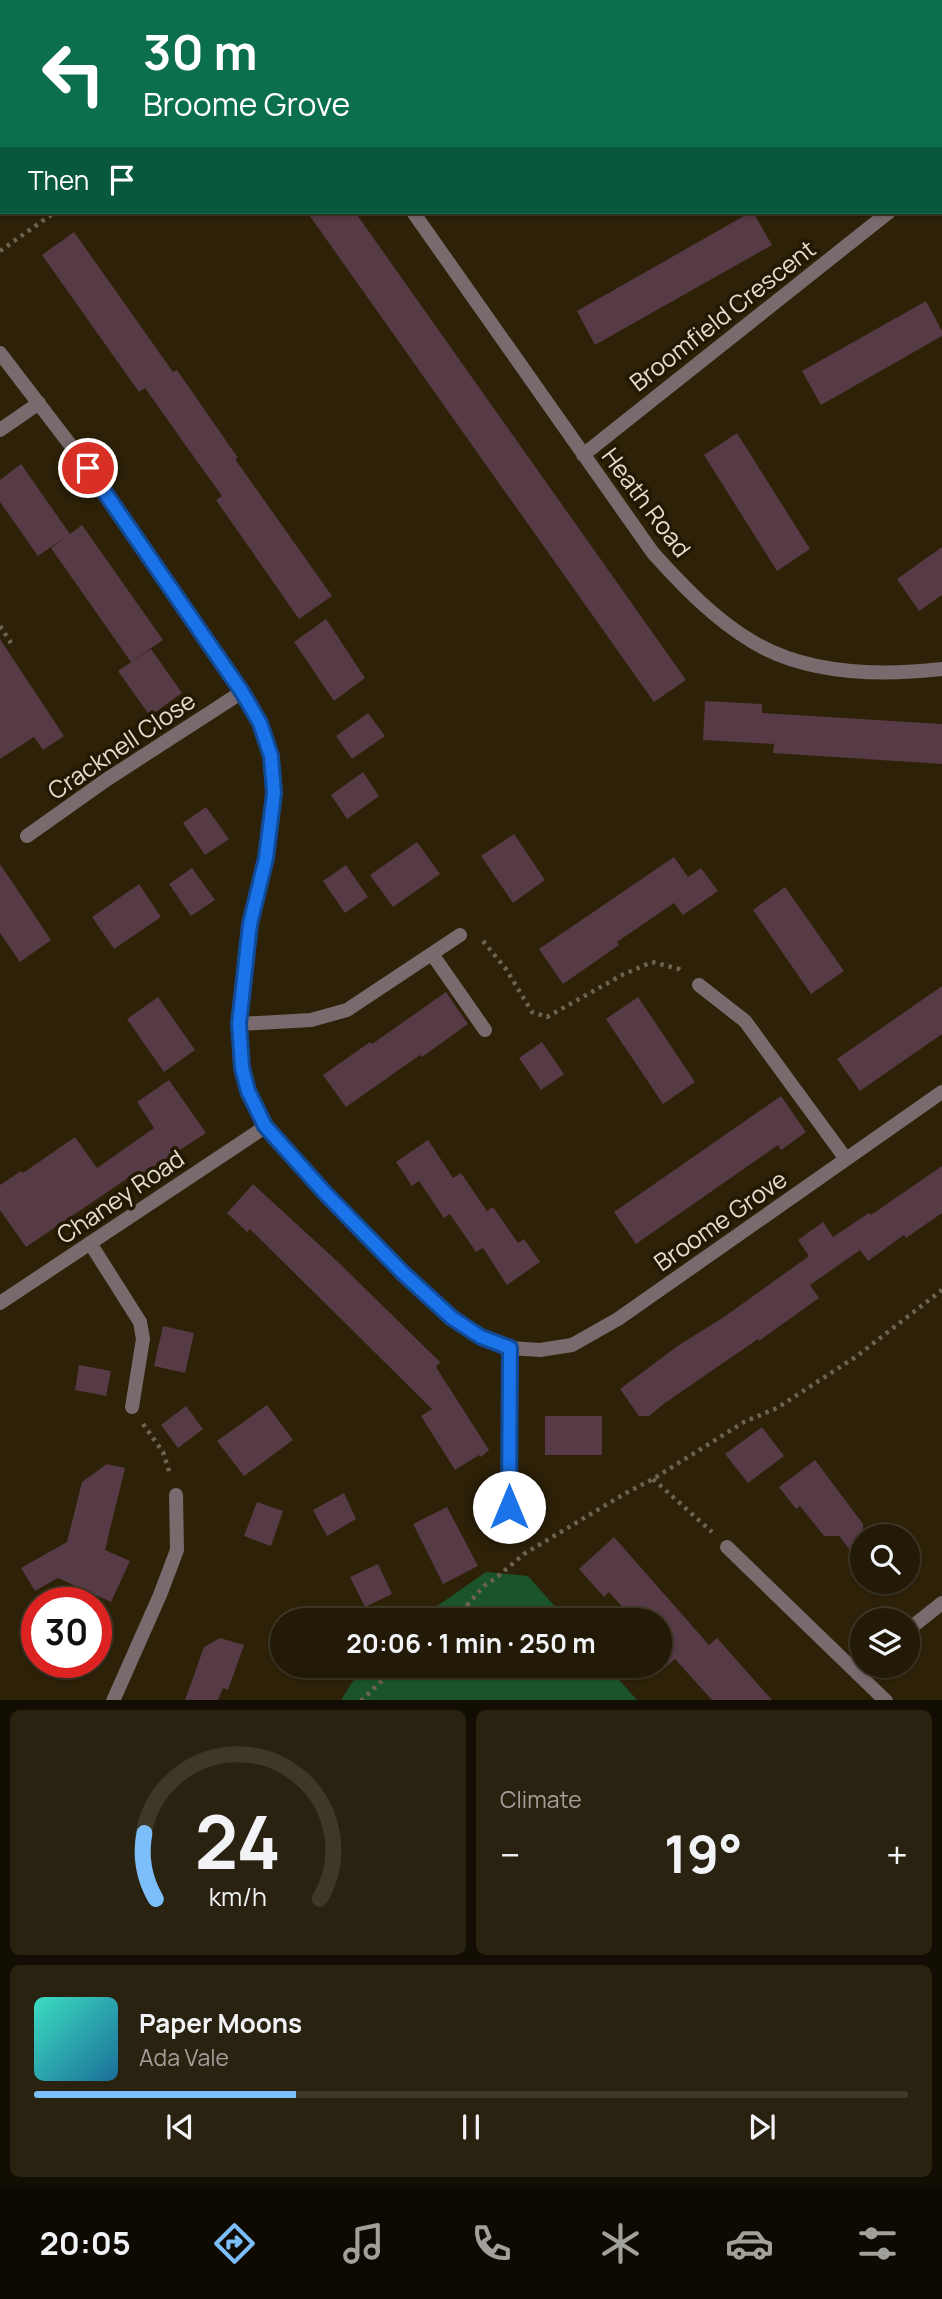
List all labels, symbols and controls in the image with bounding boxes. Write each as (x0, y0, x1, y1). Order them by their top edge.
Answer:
text: 30 m (143, 18, 258, 85)
icon: left (28, 28, 119, 119)
text: Broome Grove (143, 82, 350, 126)
icon: arrive (103, 161, 141, 199)
text: Then (28, 162, 89, 198)
street label: Broomfield Crescent (622, 232, 822, 398)
pin (58, 438, 118, 498)
street label: Heath Road (595, 441, 699, 563)
icon: arrive (69, 449, 107, 487)
street label: Cracknell Close (41, 683, 201, 807)
street label: Chaney Road (50, 1141, 190, 1251)
street label: Broome Grove (647, 1162, 793, 1278)
position arrow (472, 1470, 546, 1544)
map controls (850, 1524, 920, 1678)
button: search (850, 1524, 920, 1594)
speed limit sign: 30 (21, 1587, 112, 1678)
button: layers (850, 1608, 920, 1678)
text: 20:06 · 1 min · 250 m (346, 1625, 596, 1661)
text: Climate (500, 1783, 582, 1815)
text: 24 (195, 1791, 281, 1891)
text: 19° (664, 1818, 743, 1889)
text: − (500, 1828, 521, 1880)
text: + (886, 1828, 908, 1880)
text: km/h (209, 1878, 267, 1913)
text: Paper Moons (139, 2005, 302, 2041)
text: Ada Vale (139, 2041, 229, 2073)
icon: previous (161, 2108, 199, 2146)
icon: pause (452, 2108, 490, 2146)
icon: next (743, 2108, 781, 2146)
icon: directions (210, 2219, 259, 2268)
icon: music (339, 2219, 388, 2268)
icon: phone (467, 2219, 516, 2268)
icon: climate (596, 2219, 645, 2268)
icon: car (725, 2219, 774, 2268)
icon: filters (853, 2219, 902, 2268)
text: 20:05 (40, 2221, 131, 2265)

